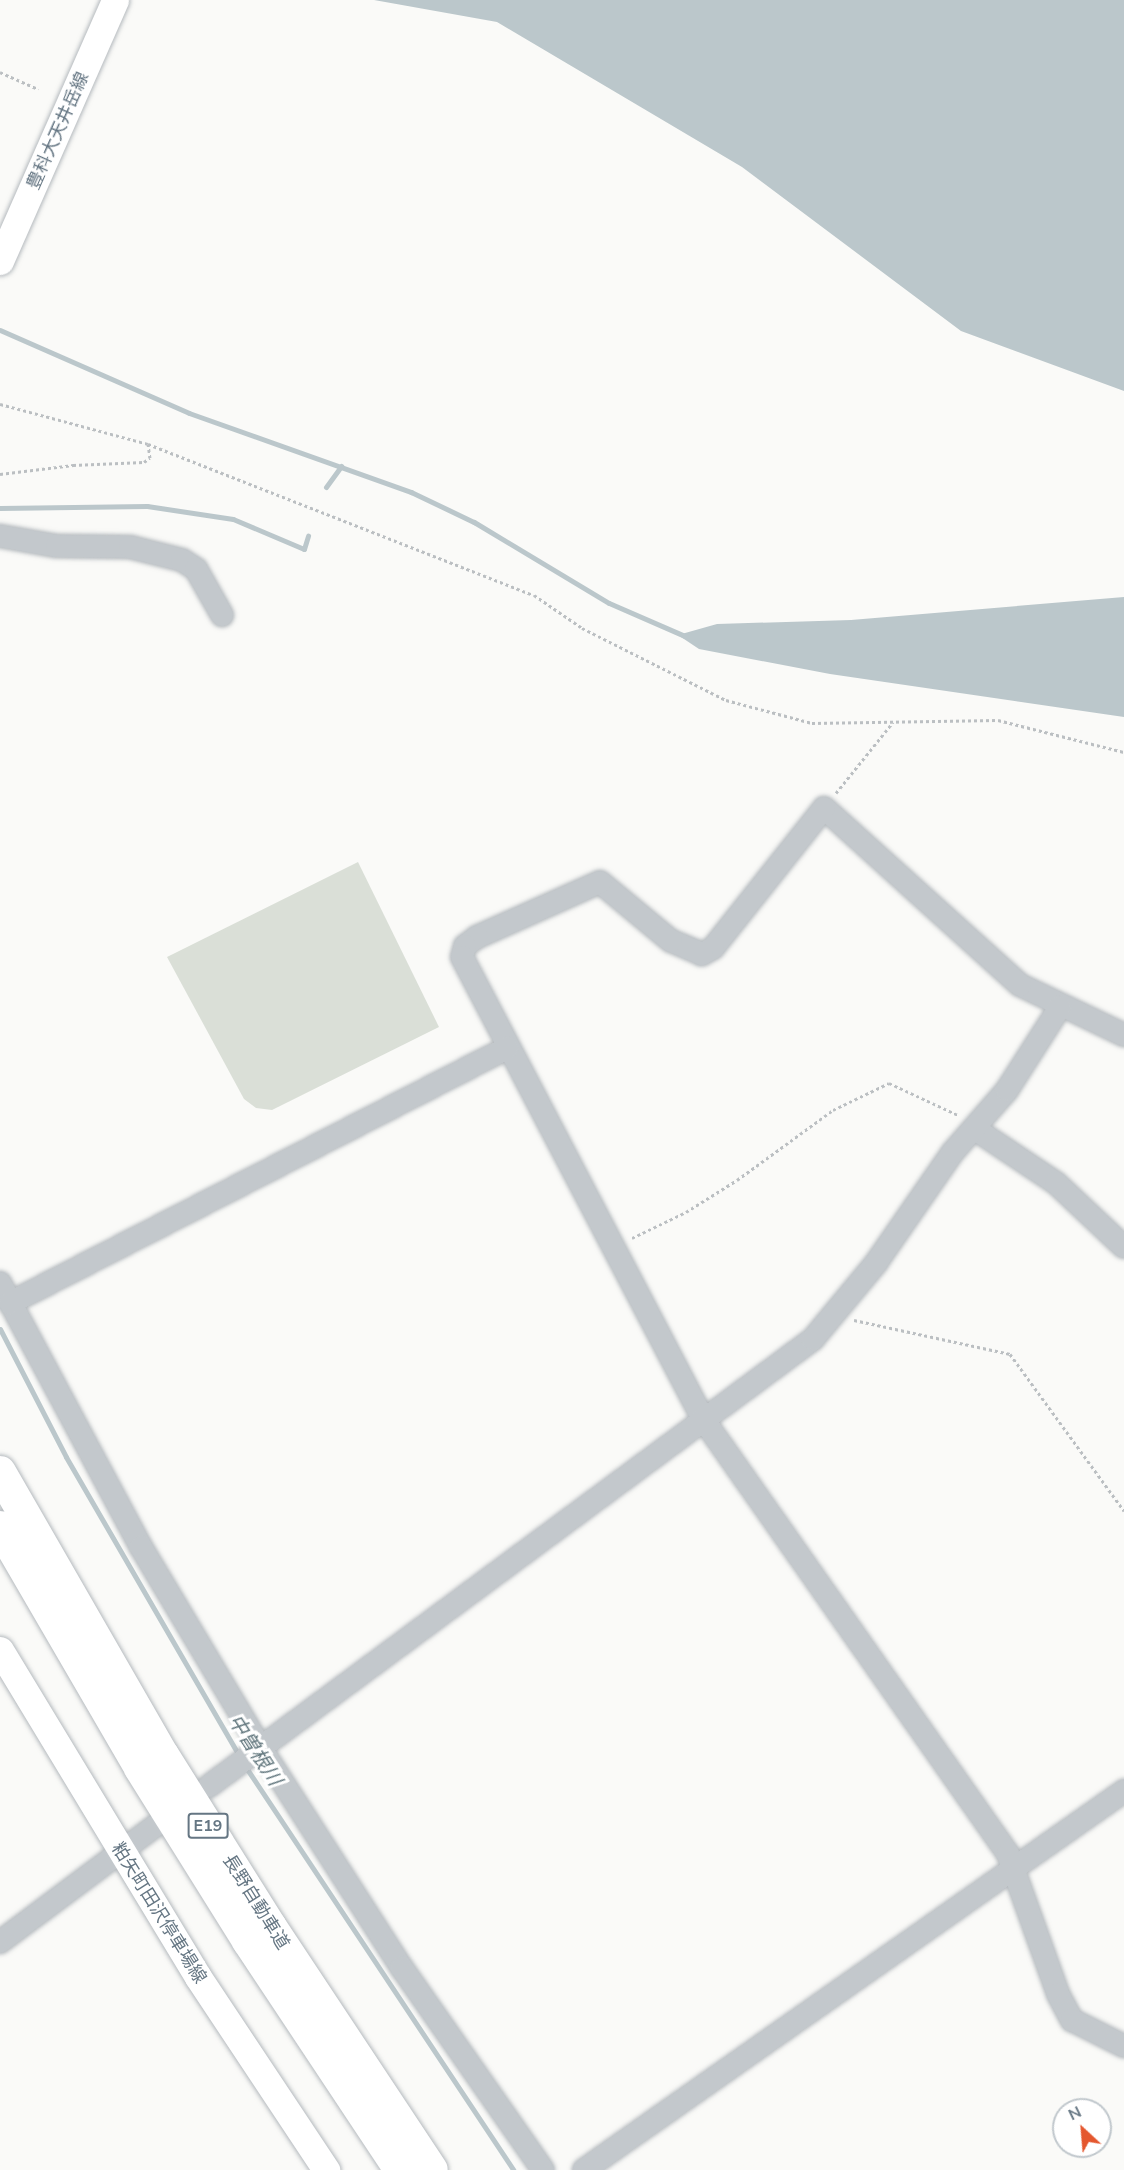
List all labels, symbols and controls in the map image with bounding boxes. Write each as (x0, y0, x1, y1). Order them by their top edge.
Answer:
street label: 豊科大天井岳線 (23, 69, 93, 193)
water label: 中曽根川 (223, 1710, 287, 1790)
road number: E19 (187, 1813, 229, 1839)
street label: 粕矢町田沢停車場線 (107, 1839, 211, 1987)
street label: 長野自動車道 (218, 1850, 294, 1954)
north arrow (1052, 2098, 1112, 2158)
text: N (1065, 2101, 1085, 2126)

